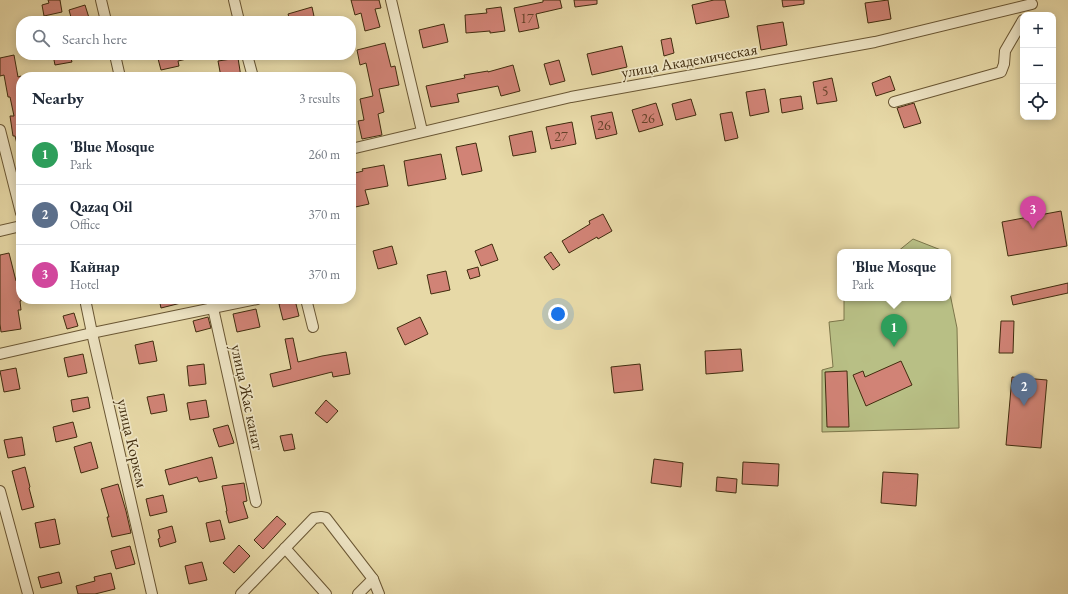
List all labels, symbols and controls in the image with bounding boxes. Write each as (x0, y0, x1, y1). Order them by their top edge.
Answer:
house number: 17 (520, 9, 534, 27)
map controls (1020, 12, 1056, 120)
button: + (1020, 12, 1056, 48)
search box (16, 16, 356, 60)
icon: search (30, 27, 52, 49)
text: Search here (62, 29, 127, 48)
street label: улица Академическая (619, 38, 759, 83)
button: − (1020, 48, 1056, 84)
house number: 5 (822, 82, 828, 100)
button: locate (1020, 84, 1056, 120)
text: Nearby (32, 87, 84, 109)
text: 3 results (299, 90, 340, 107)
house number: 26 (641, 109, 655, 127)
house number: 26 (597, 116, 611, 134)
house number: 27 (554, 127, 568, 145)
text: 'Blue Mosque (70, 137, 154, 156)
text: 1 (42, 146, 48, 163)
text: 260 m (309, 146, 340, 163)
text: Park (70, 156, 92, 173)
pin: 3 (1020, 196, 1046, 229)
text: Qazaq Oil (70, 197, 133, 216)
text: 2 (42, 206, 48, 223)
text: 370 m (309, 206, 340, 223)
text: Office (70, 216, 100, 233)
popup (837, 249, 951, 301)
text: Кайнар (70, 257, 119, 276)
text: 'Blue Mosque (852, 257, 936, 276)
text: 3 (42, 266, 48, 283)
text: 370 m (309, 266, 340, 283)
text: Hotel (70, 276, 99, 293)
text: Park (852, 276, 874, 293)
your location (548, 304, 568, 324)
pin: 1 (881, 314, 907, 347)
street label: улица Жас канат (226, 342, 269, 452)
pin: 2 (1011, 373, 1037, 406)
street label: улица Коркем (112, 397, 153, 490)

